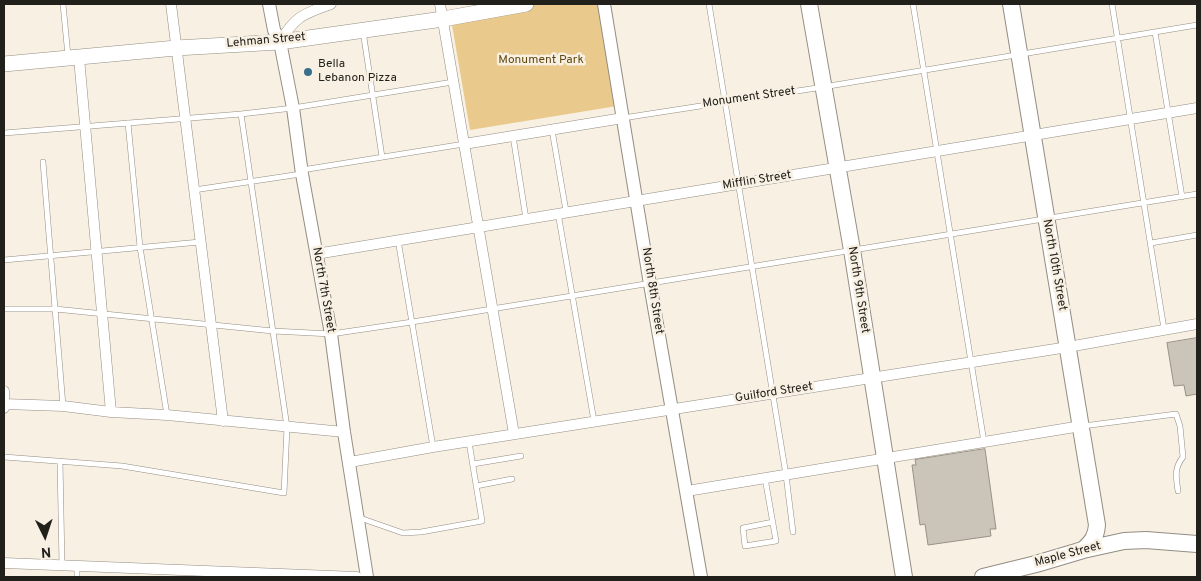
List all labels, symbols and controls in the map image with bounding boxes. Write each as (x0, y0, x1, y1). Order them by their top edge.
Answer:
street label: Lehman Street (226, 30, 306, 52)
park label: Monument Park (498, 54, 584, 68)
place label: Bella Lebanon Pizza (318, 58, 397, 86)
marker: Bella Lebanon Pizza (302, 66, 314, 78)
street label: Monument Street (702, 84, 796, 112)
street label: Mifflin Street (722, 168, 792, 194)
street label: North 10th Street (1039, 218, 1069, 312)
street label: North 9th Street (844, 245, 872, 335)
street label: North 7th Street (308, 246, 338, 334)
street label: North 8th Street (638, 246, 666, 336)
street label: Guilford Street (734, 380, 814, 406)
north arrow (20, 511, 70, 561)
street label: Maple Street (1033, 539, 1103, 571)
text: N (40, 543, 52, 560)

